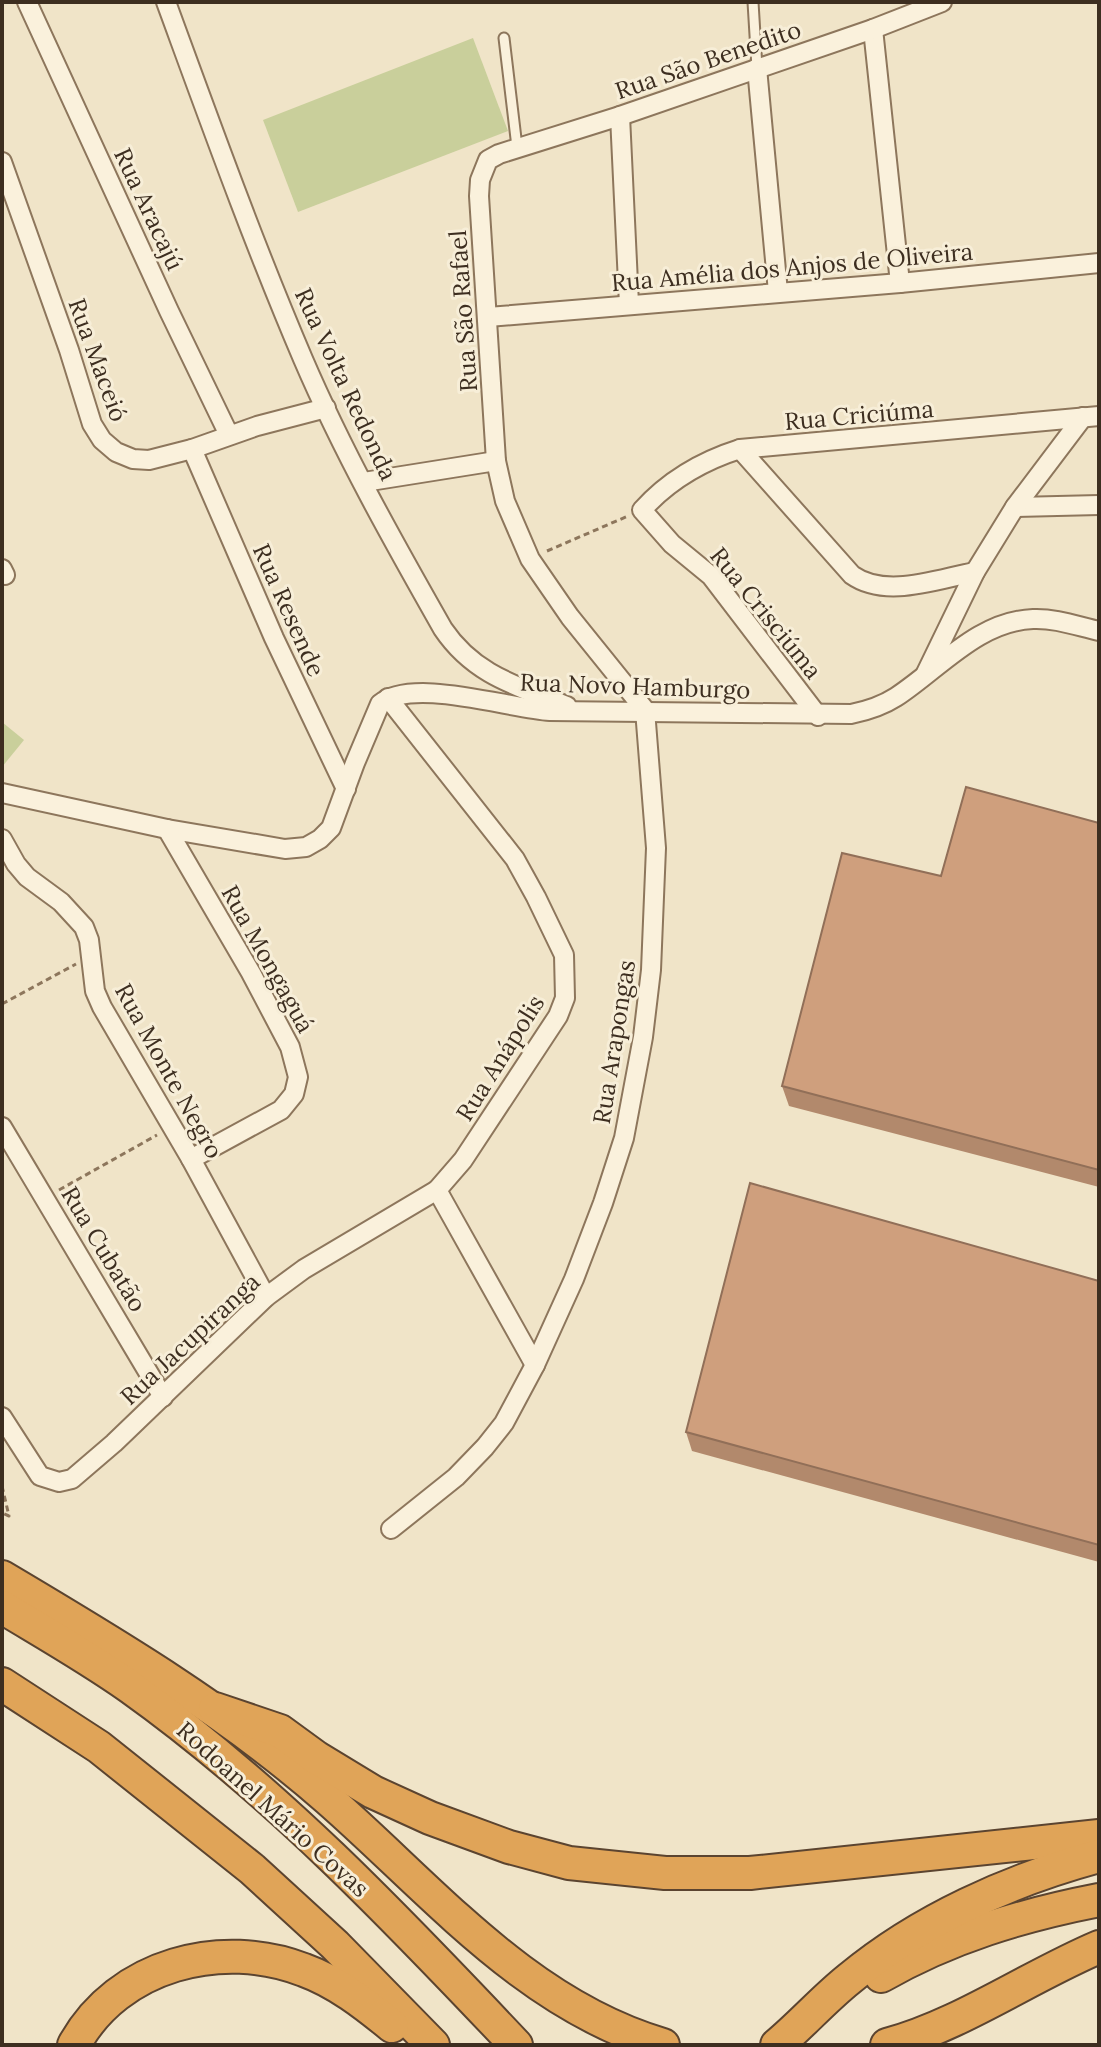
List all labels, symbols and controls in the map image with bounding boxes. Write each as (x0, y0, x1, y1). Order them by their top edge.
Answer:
street label: Rua São Benedito (611, 14, 805, 106)
street label: Rua Aracajú (107, 143, 191, 275)
street label: Rua São Rafael (442, 229, 484, 393)
street label: Rua Amélia dos Anjos de Oliveira (610, 236, 974, 298)
street label: Rua Volta Redonda (288, 283, 404, 485)
street label: Rua Maceió (61, 294, 135, 426)
street label: Rua Criciúma (783, 393, 935, 437)
street label: Rua Resende (246, 539, 332, 681)
street label: Rua Crisciúma (703, 541, 829, 685)
street label: Rua Novo Hamburgo (519, 666, 751, 706)
street label: Rua Mongaguá (215, 880, 321, 1038)
street label: Rua Arapongas (586, 958, 642, 1126)
street label: Rua Monte Negro (108, 978, 230, 1164)
street label: Rua Anápolis (449, 989, 551, 1127)
street label: Rua Cubatão (54, 1181, 154, 1317)
street label: Rua Jacupiranga (114, 1266, 266, 1412)
street label: Rodoanel Mário Covas (170, 1714, 376, 1904)

